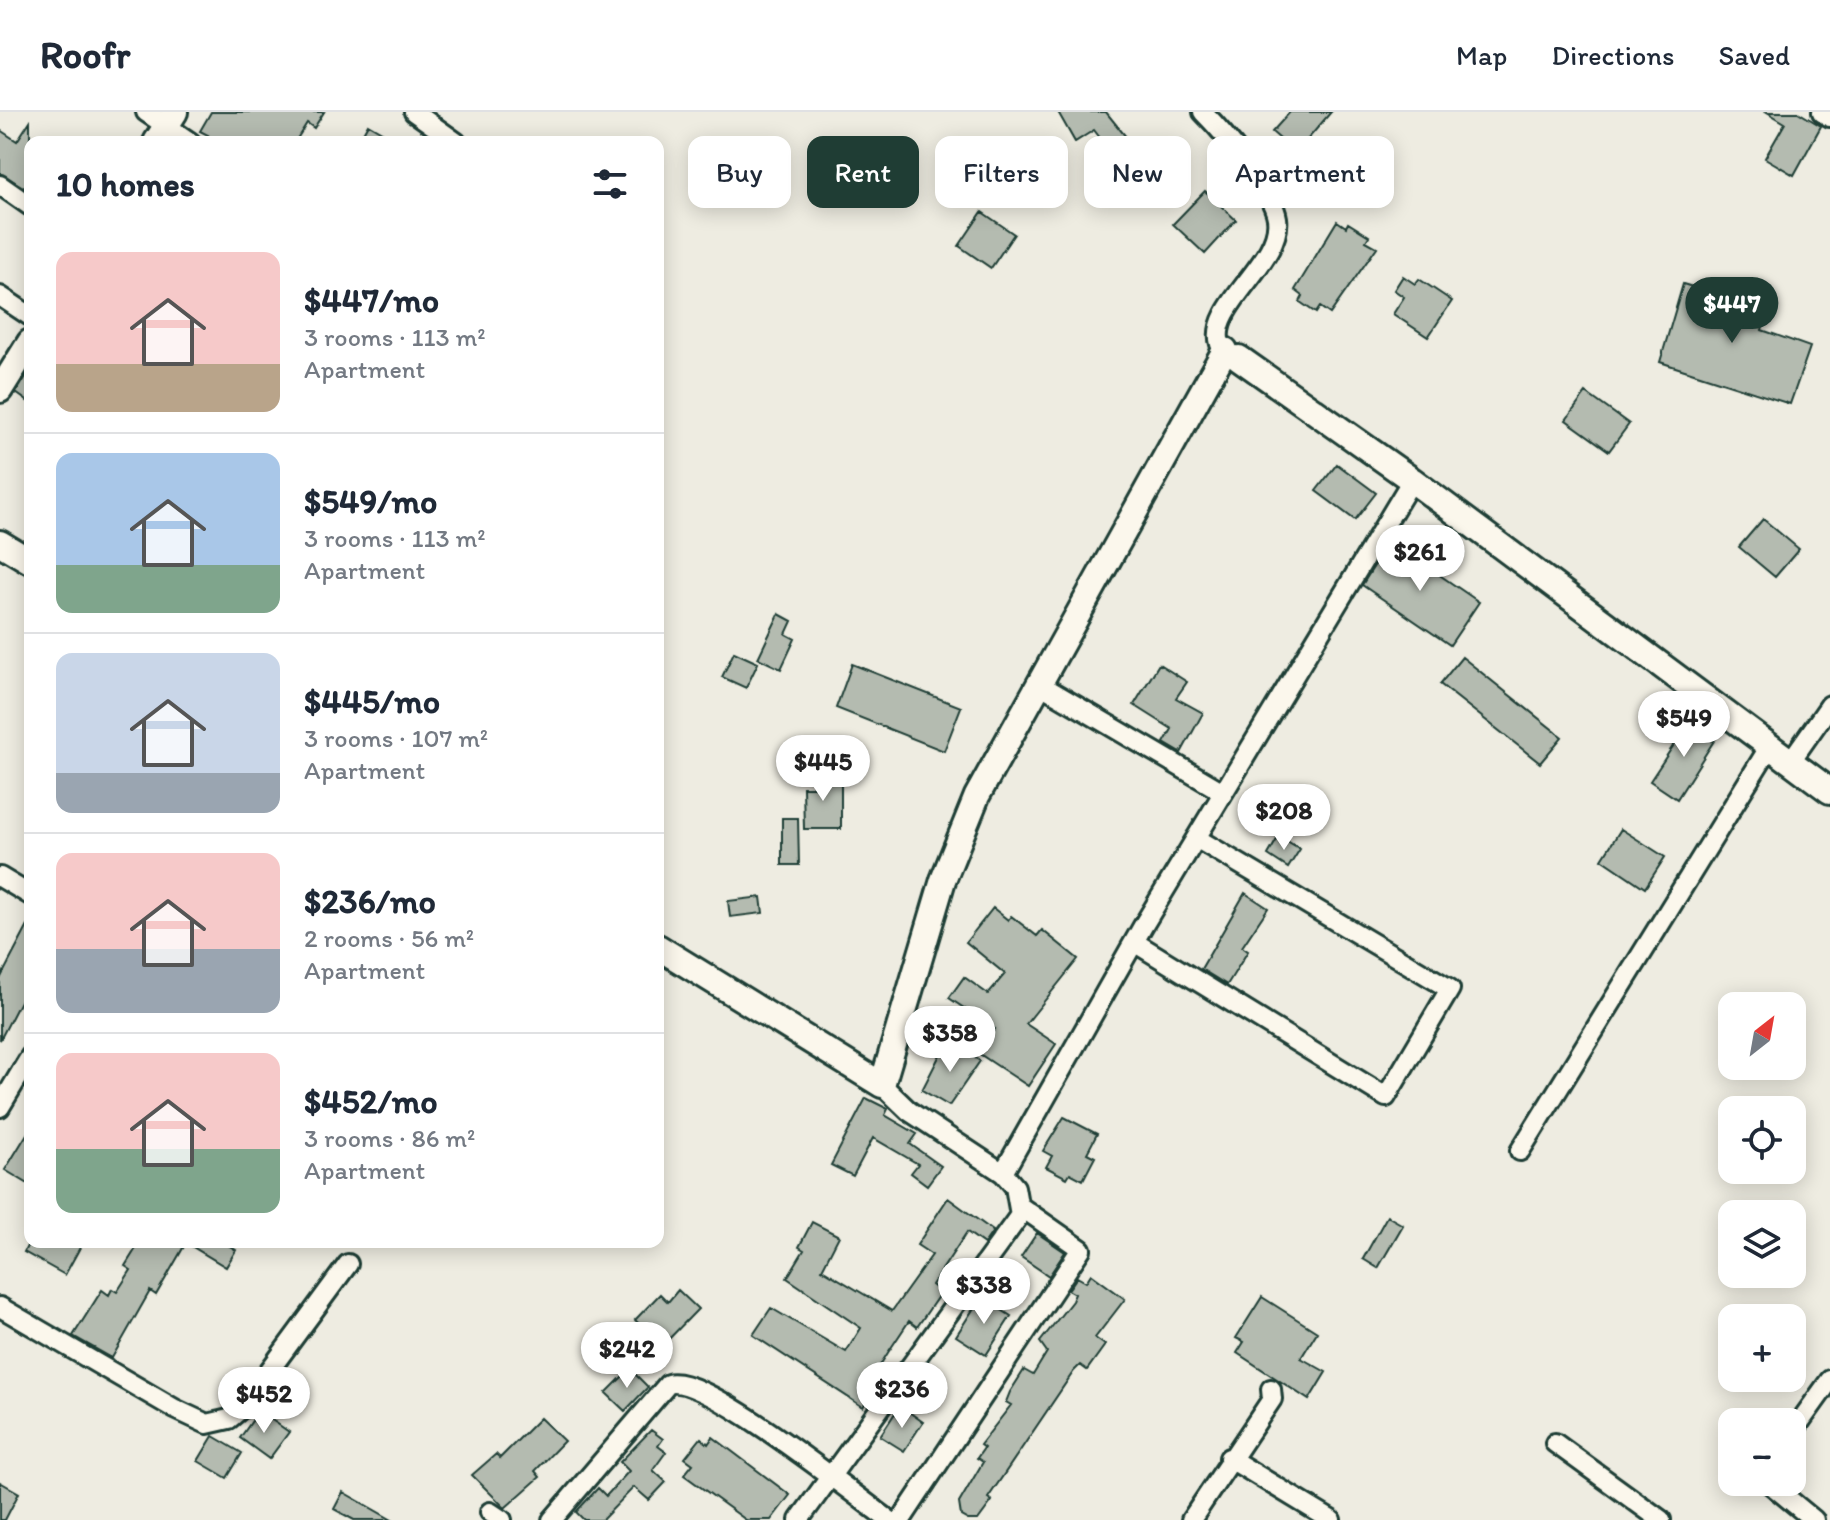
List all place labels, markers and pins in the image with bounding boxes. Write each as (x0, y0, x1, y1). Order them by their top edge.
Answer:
pin: $447 (1685, 277, 1779, 345)
pin: $261 (1373, 525, 1467, 593)
pin: $549 (1637, 691, 1731, 759)
pin: $445 (776, 735, 870, 803)
pin: $208 (1237, 784, 1331, 852)
pin: $358 (903, 1006, 997, 1074)
pin: $338 (937, 1258, 1031, 1326)
pin: $242 (580, 1322, 674, 1390)
pin: $236 (855, 1362, 949, 1430)
pin: $452 (217, 1367, 311, 1435)

